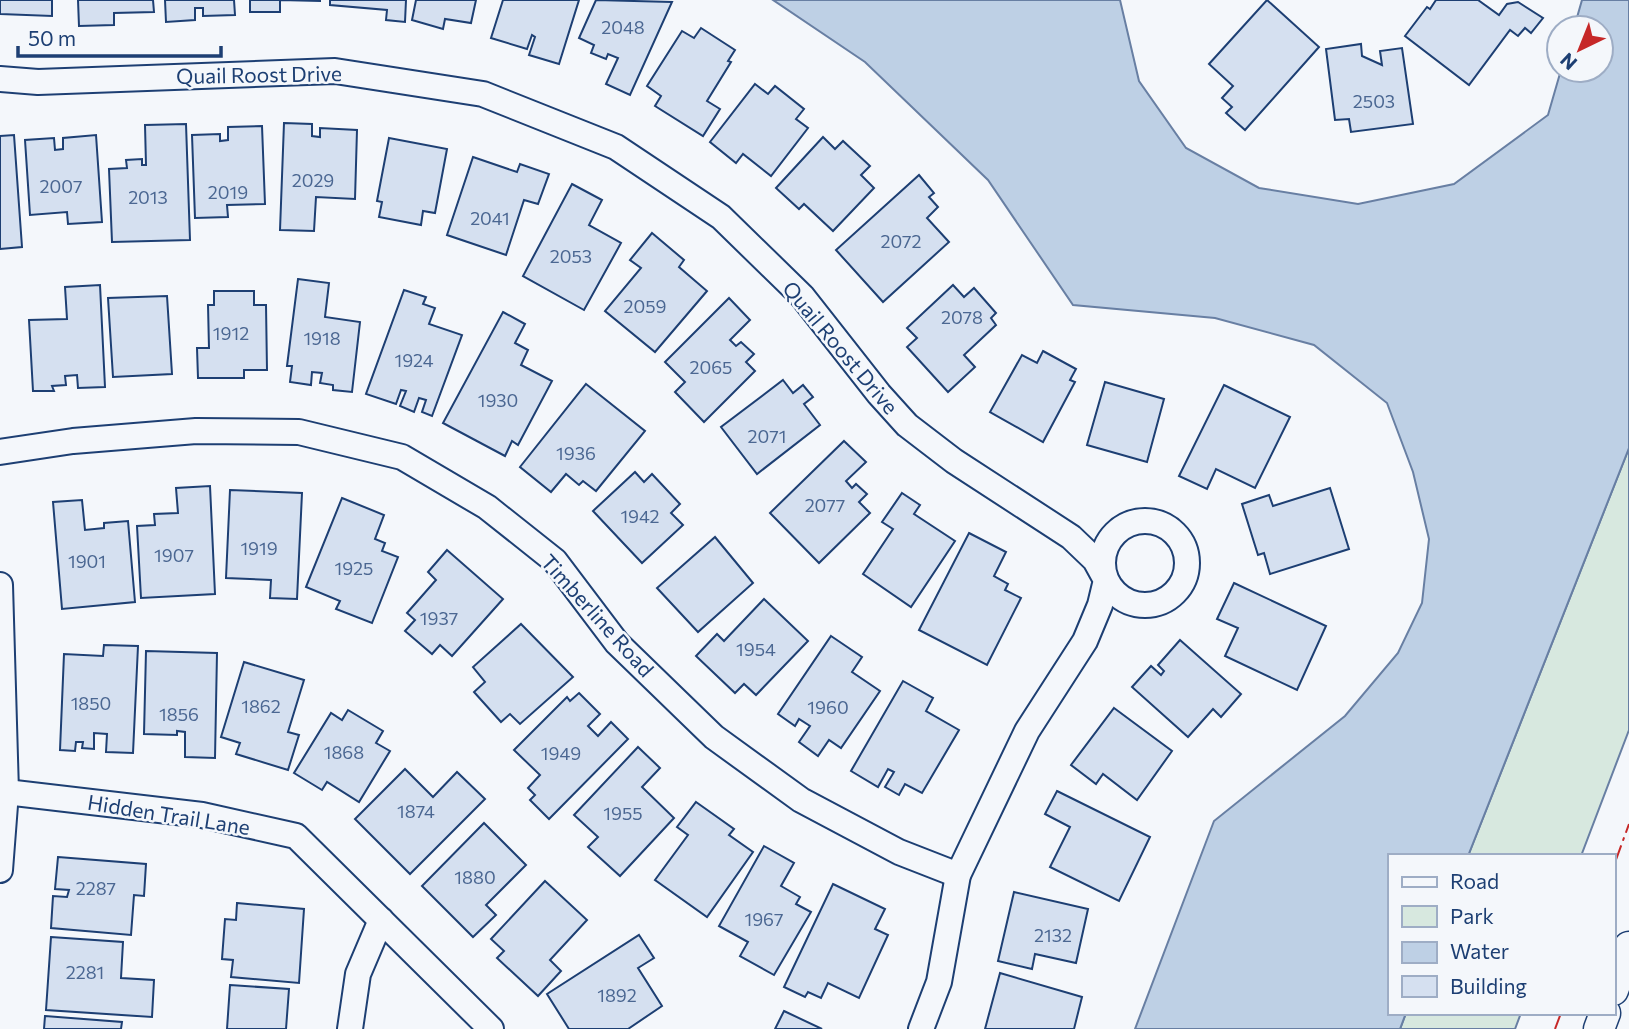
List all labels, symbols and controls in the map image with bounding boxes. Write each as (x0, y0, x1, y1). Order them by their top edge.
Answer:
scale bar (18, 14, 220, 58)
north arrow (1545, 14, 1615, 84)
house number: 2048 (601, 16, 645, 38)
text: 50 m (28, 25, 76, 50)
text: N (1555, 49, 1581, 75)
street label: Quail Roost Drive (176, 60, 342, 88)
house number: 2503 (1353, 90, 1395, 112)
house number: 2029 (292, 169, 334, 191)
house number: 2007 (40, 175, 82, 197)
house number: 2019 (208, 181, 248, 203)
house number: 2013 (128, 186, 168, 208)
house number: 2041 (470, 207, 510, 229)
house number: 2072 (880, 230, 922, 252)
house number: 2053 (550, 245, 592, 267)
street label: Quail Roost Drive (778, 275, 904, 419)
house number: 2059 (624, 295, 666, 317)
house number: 2078 (941, 306, 983, 328)
house number: 1912 (213, 322, 249, 344)
house number: 1918 (303, 327, 341, 349)
house number: 1924 (394, 349, 434, 371)
house number: 2065 (690, 356, 732, 378)
house number: 1930 (478, 389, 518, 411)
house number: 2071 (748, 425, 786, 447)
house number: 1936 (556, 442, 596, 464)
house number: 2077 (805, 494, 845, 516)
house number: 1942 (620, 505, 660, 527)
house number: 1919 (240, 537, 278, 559)
house number: 1907 (154, 544, 194, 566)
street label: Timberline Road (537, 549, 659, 681)
house number: 1901 (68, 550, 106, 572)
house number: 1925 (335, 557, 373, 579)
house number: 1937 (420, 607, 458, 629)
house number: 1954 (736, 638, 776, 660)
house number: 1850 (71, 692, 111, 714)
house number: 1862 (241, 695, 281, 717)
house number: 1960 (807, 696, 849, 718)
house number: 1856 (159, 703, 199, 725)
house number: 1868 (324, 741, 364, 763)
house number: 1949 (541, 742, 581, 764)
street label: Hidden Trail Lane (86, 789, 252, 839)
house number: 1874 (397, 800, 435, 822)
house number: 1955 (603, 802, 643, 824)
legend (1388, 854, 1615, 1015)
house number: 1880 (454, 866, 496, 888)
text: Road (1450, 868, 1499, 893)
house number: 2287 (76, 877, 116, 899)
text: Park (1450, 903, 1494, 928)
house number: 1967 (745, 908, 783, 930)
house number: 2132 (1034, 924, 1072, 946)
text: Water (1450, 938, 1509, 963)
house number: 2281 (66, 961, 104, 983)
text: Building (1450, 973, 1527, 998)
house number: 1892 (597, 984, 637, 1006)

